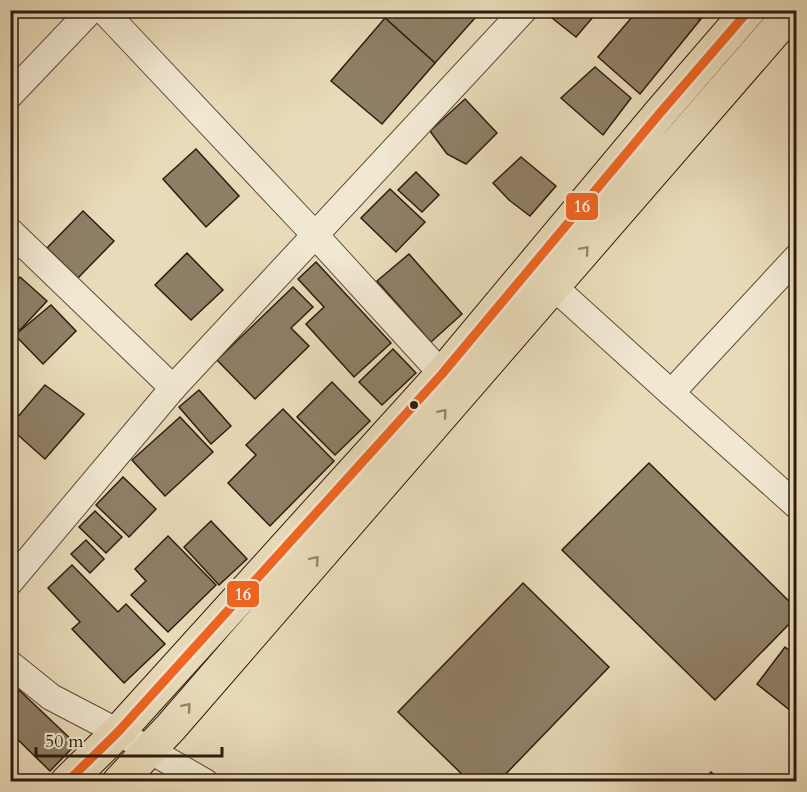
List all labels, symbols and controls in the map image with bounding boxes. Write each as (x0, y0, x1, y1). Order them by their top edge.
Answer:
line badge: 16 (565, 192, 599, 221)
text: 16 (574, 196, 590, 218)
one-way arrow (578, 246, 589, 257)
unlabelled marker (408, 399, 420, 411)
one-way arrow (436, 409, 447, 420)
one-way arrow (308, 556, 319, 567)
line badge: 16 (226, 580, 260, 608)
text: 16 (235, 584, 251, 606)
one-way arrow (180, 704, 191, 714)
scale bar (36, 720, 222, 758)
text: 50 m (45, 729, 84, 754)

